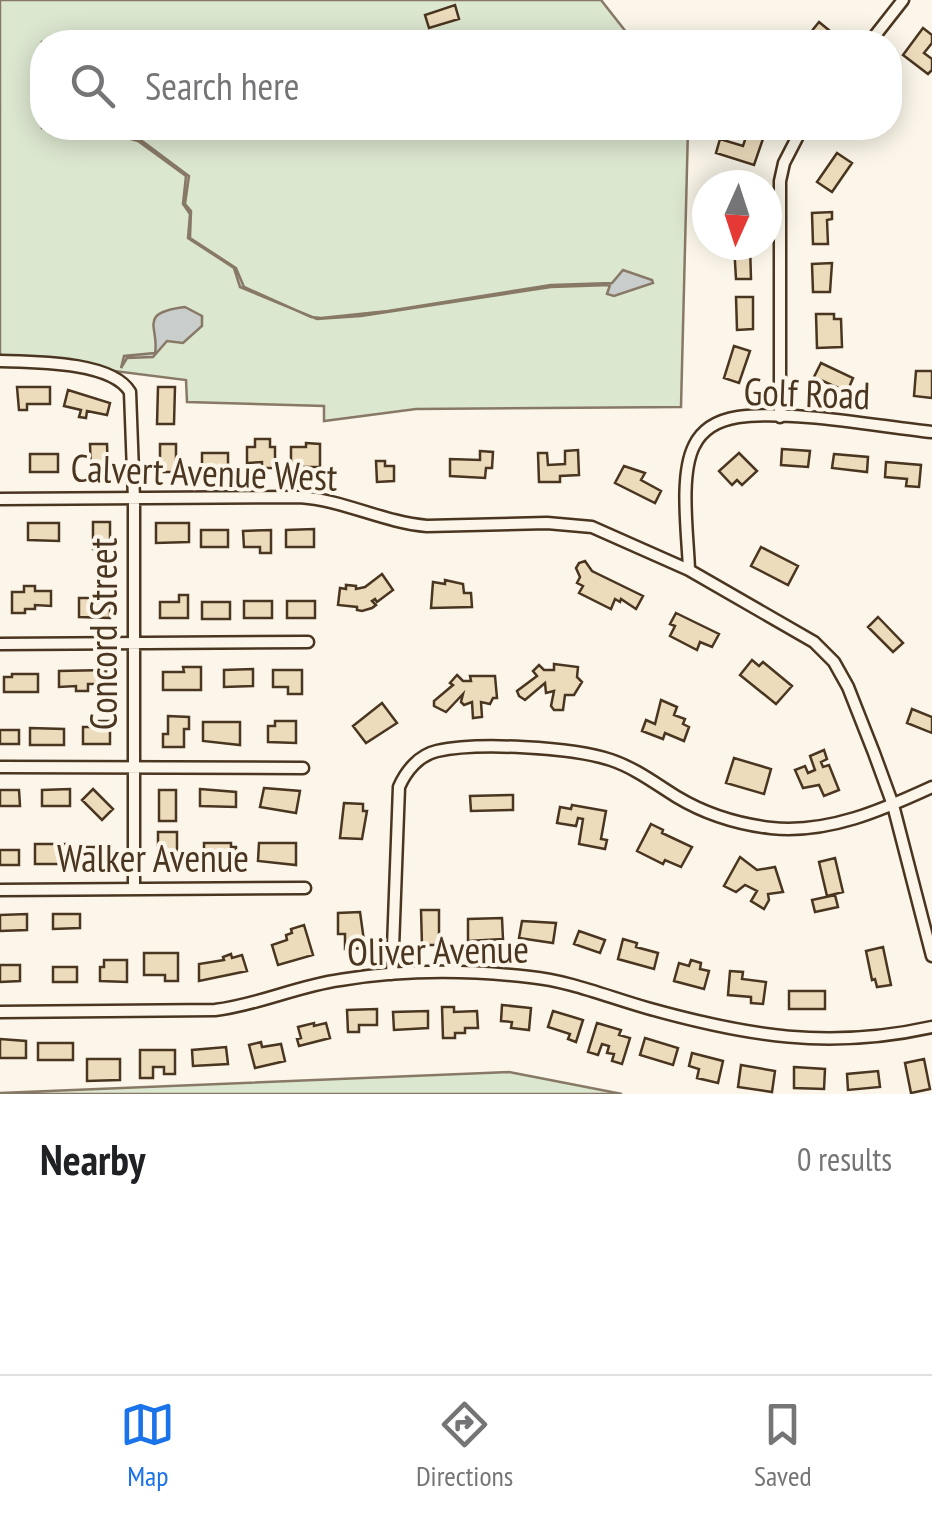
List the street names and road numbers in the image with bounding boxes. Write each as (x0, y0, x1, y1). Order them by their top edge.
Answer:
street label: Golf Road (743, 366, 871, 419)
street label: Calvert Avenue West (70, 442, 339, 501)
street label: Concord Street (78, 537, 127, 730)
street label: Walker Avenue (57, 833, 249, 882)
street label: Oliver Avenue (347, 923, 529, 976)

